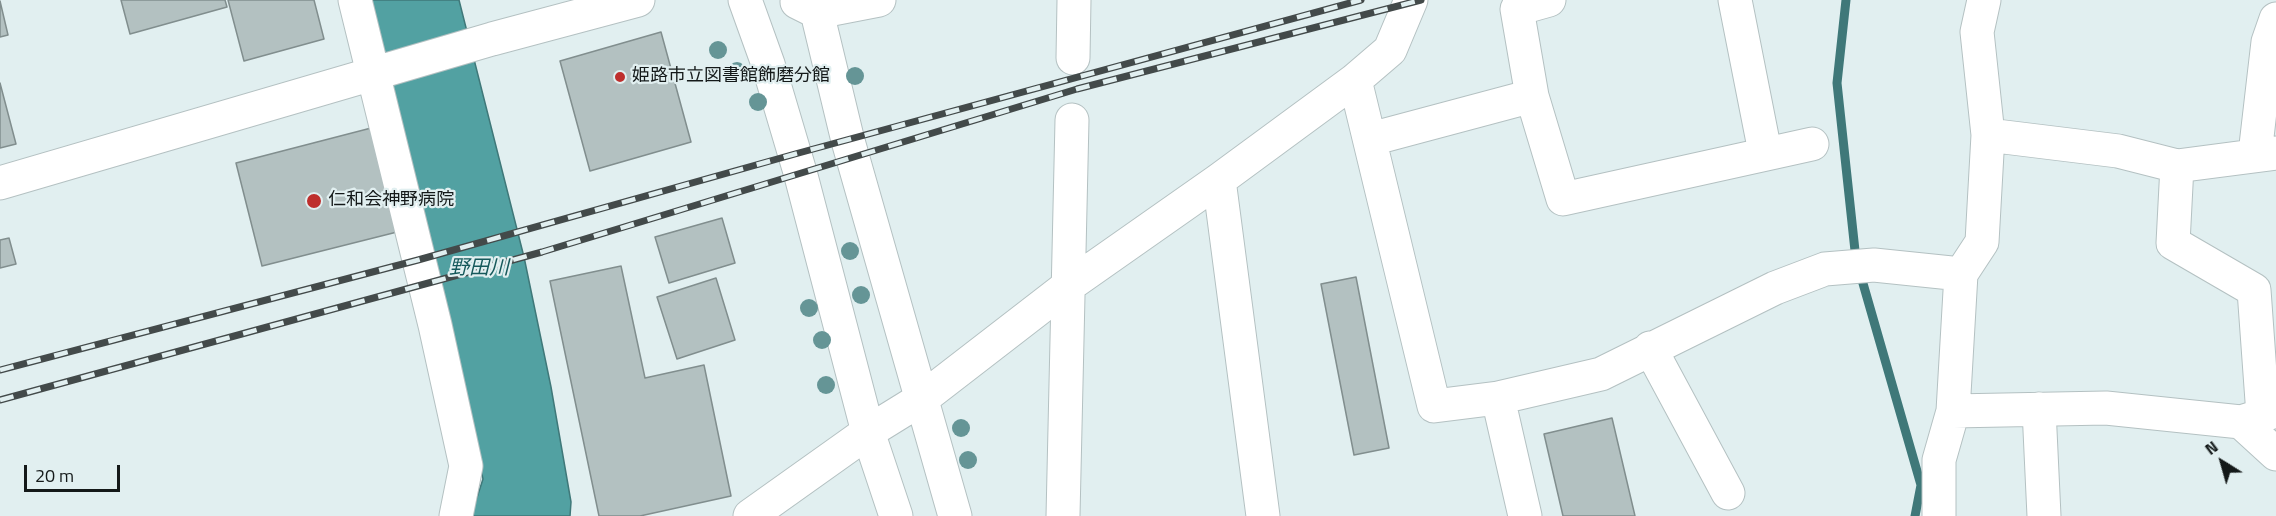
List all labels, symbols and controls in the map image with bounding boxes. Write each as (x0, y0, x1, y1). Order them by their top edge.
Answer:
place label: 姫路市立図書館飾磨分館 (632, 66, 830, 88)
marker: 姫路市立図書館飾磨分館 (613, 70, 627, 84)
place label: 仁和会神野病院 (328, 190, 454, 212)
marker: 仁和会神野病院 (305, 192, 323, 210)
water label: 野田川 (449, 257, 509, 281)
north arrow (2192, 432, 2252, 492)
text: N (2200, 435, 2223, 461)
scale bar (27, 453, 123, 491)
text: 20 m (35, 462, 74, 489)

